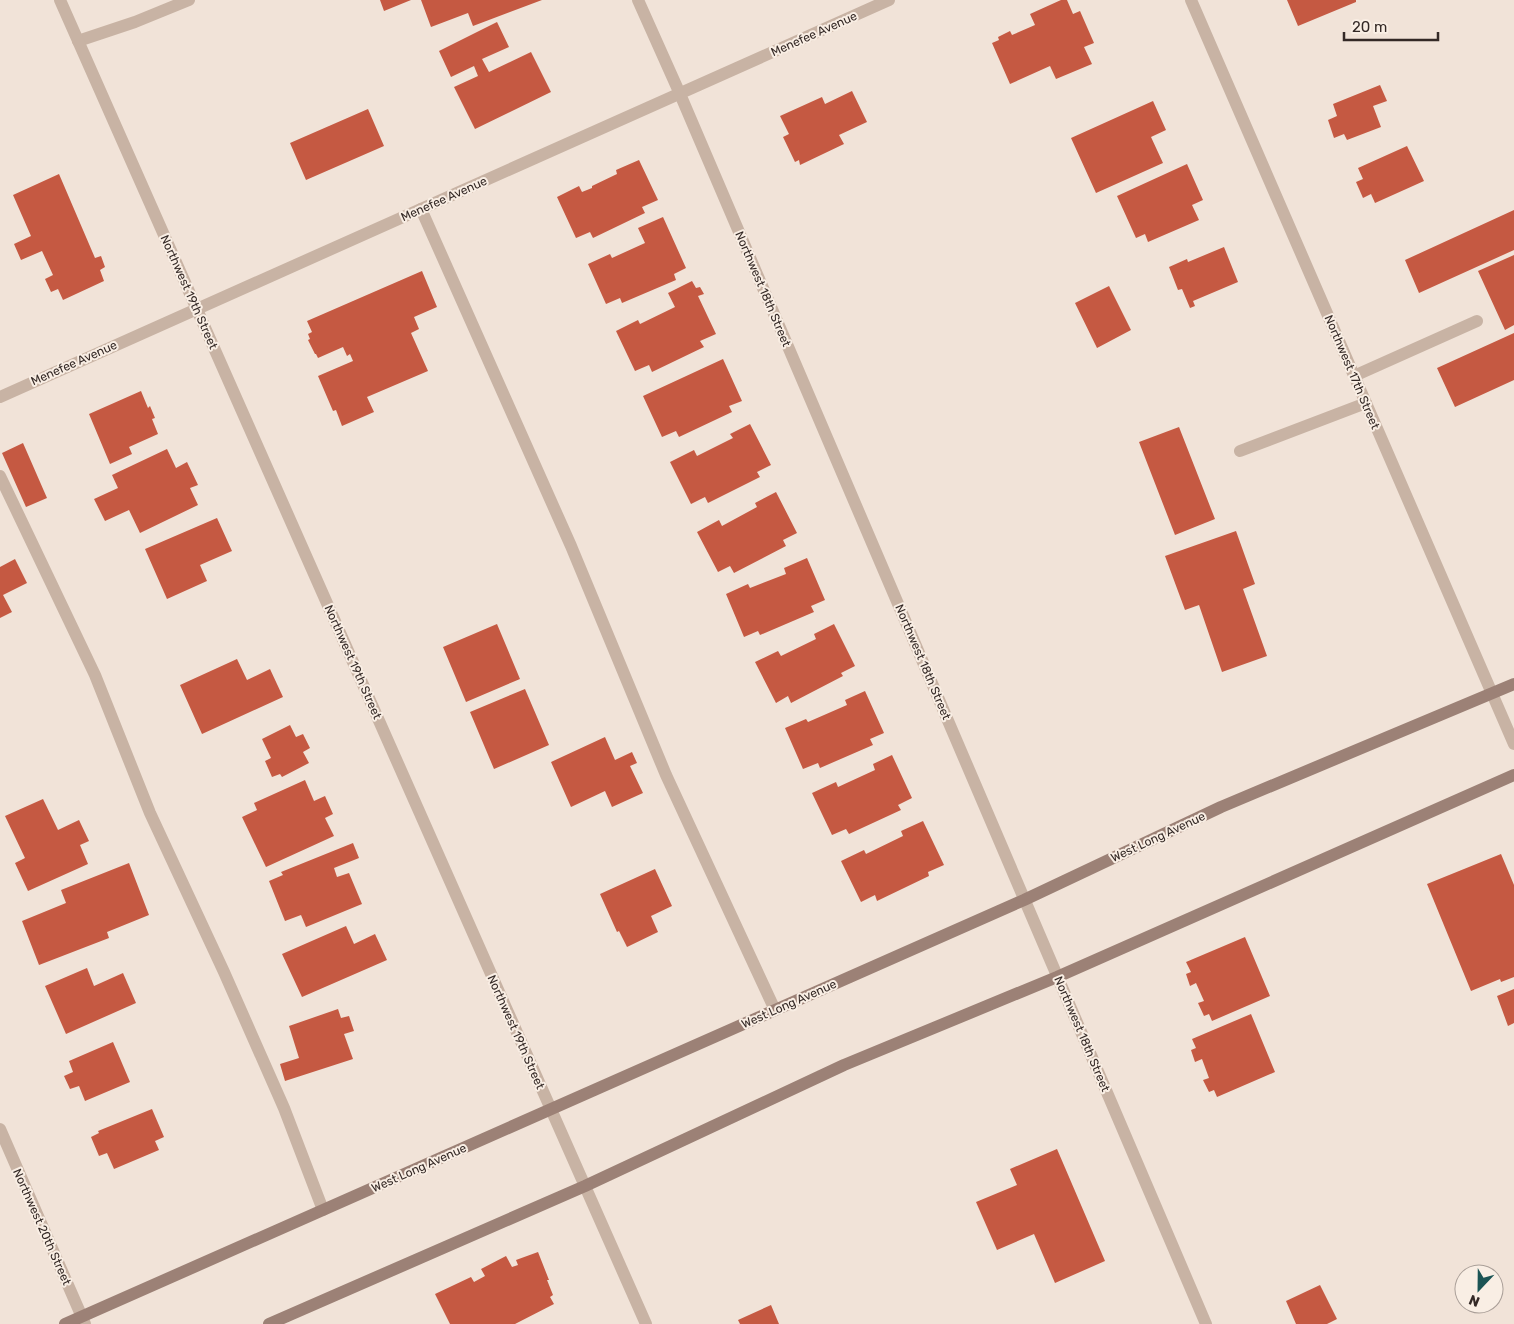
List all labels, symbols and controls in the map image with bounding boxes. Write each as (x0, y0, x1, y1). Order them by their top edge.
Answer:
street label: Menefee Avenue (769, 9, 859, 59)
scale bar (1344, 10, 1438, 42)
text: 20 m (1352, 18, 1387, 36)
street label: Menefee Avenue (399, 174, 489, 224)
street label: Northwest 18th Street (732, 229, 794, 349)
street label: Northwest 19th Street (157, 233, 221, 352)
street label: Northwest 17th Street (1322, 313, 1383, 431)
street label: Menefee Avenue (29, 338, 119, 388)
street label: Northwest 18th Street (892, 602, 954, 722)
street label: Northwest 19th Street (321, 603, 385, 722)
street label: West Long Avenue (1109, 809, 1208, 865)
street label: Northwest 19th Street (484, 973, 548, 1092)
street label: Northwest 18th Street (1051, 974, 1113, 1094)
street label: West Long Avenue (739, 977, 839, 1031)
street label: West Long Avenue (369, 1141, 469, 1195)
street label: Northwest 20th Street (10, 1167, 74, 1288)
north arrow (1454, 1264, 1504, 1314)
text: N (1466, 1291, 1482, 1310)

